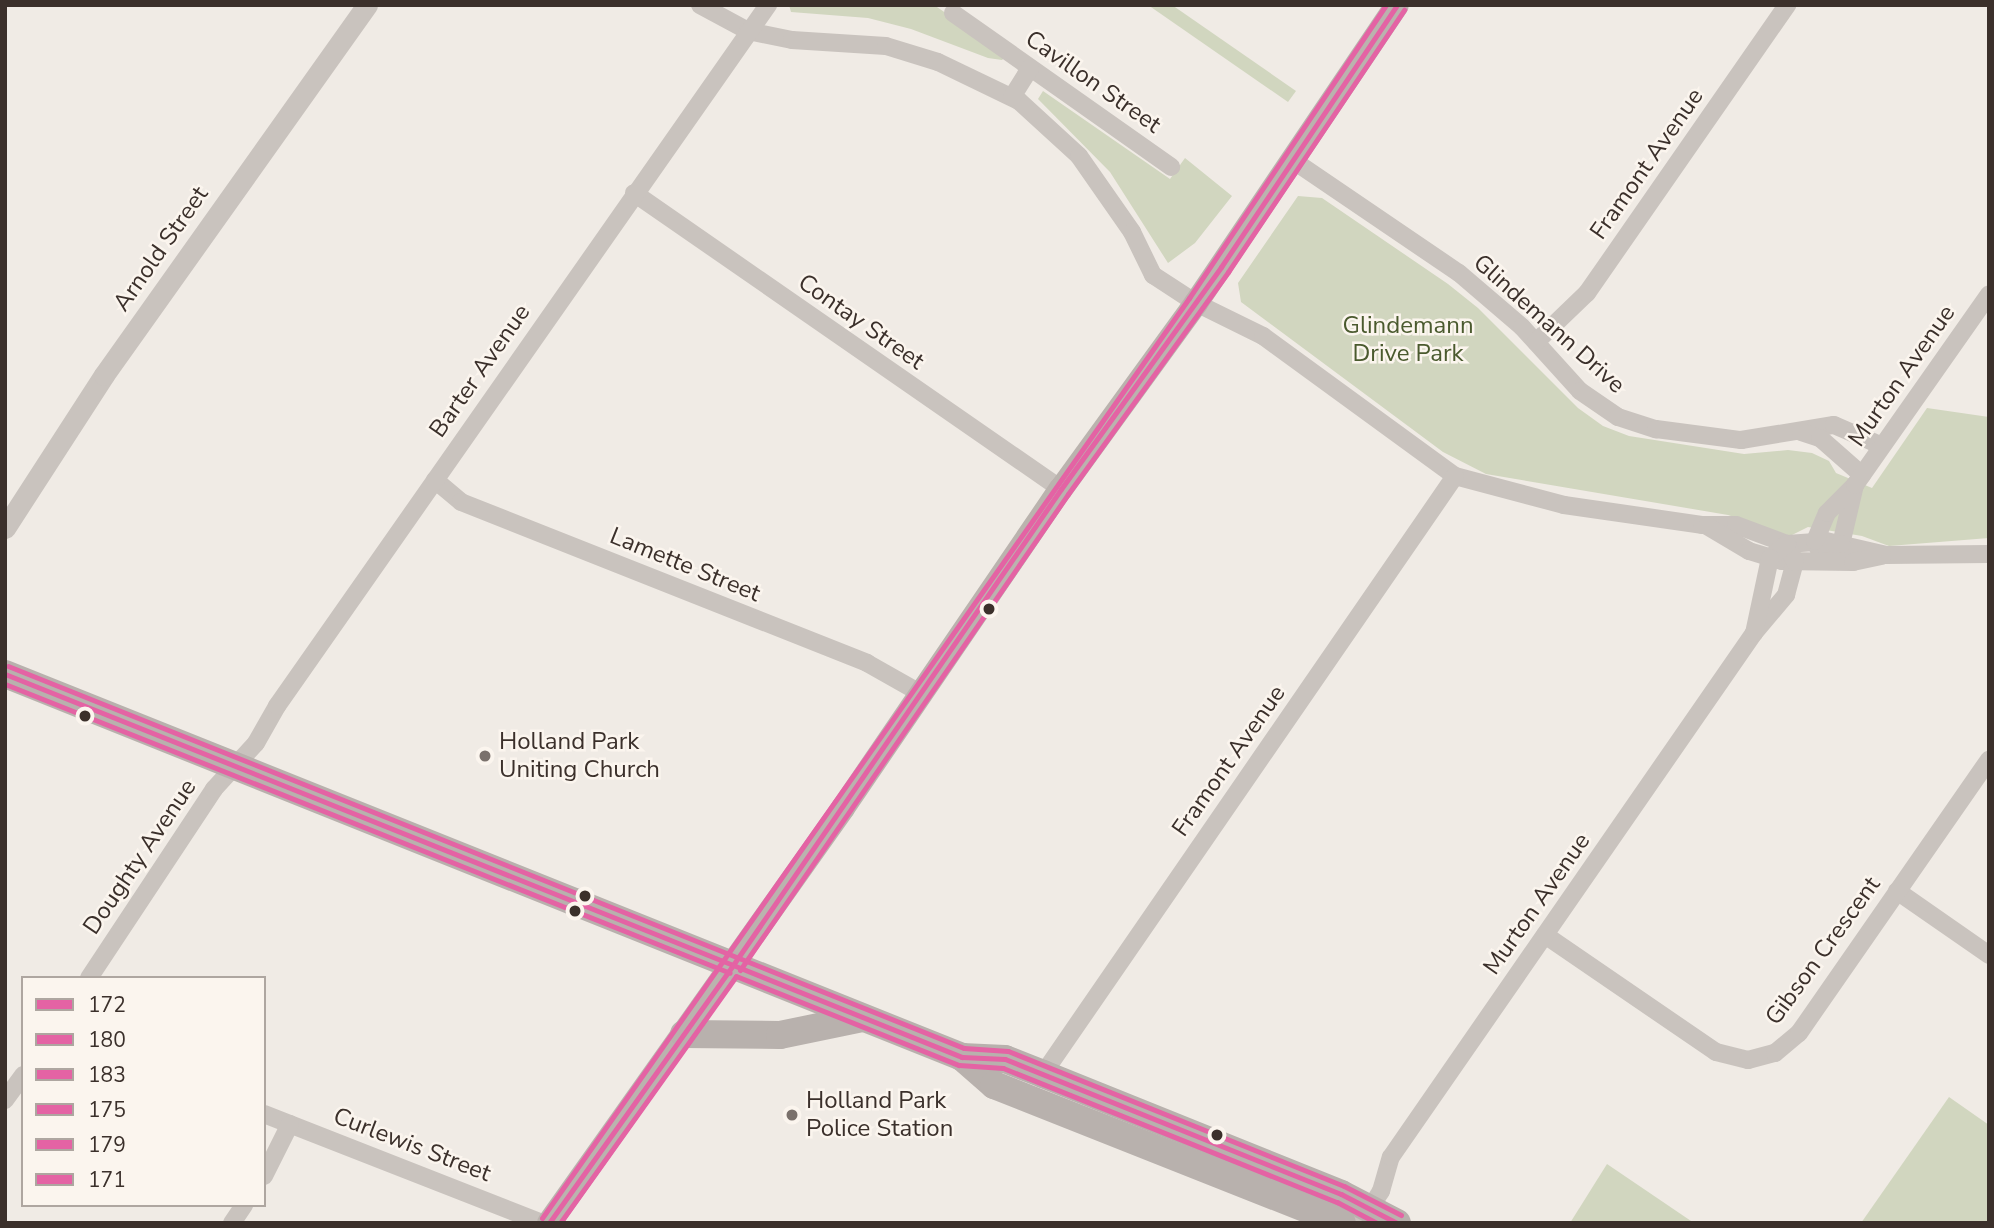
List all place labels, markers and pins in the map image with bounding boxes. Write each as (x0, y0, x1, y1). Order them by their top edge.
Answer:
unlabelled marker (982, 602, 996, 616)
unlabelled marker (78, 709, 92, 723)
place label: Holland Park Uniting Church (499, 728, 660, 784)
marker: Holland Park Uniting Church (477, 748, 493, 764)
unlabelled marker (578, 889, 592, 903)
unlabelled marker (568, 904, 582, 918)
place label: Holland Park Police Station (806, 1087, 953, 1143)
marker: Holland Park Police Station (784, 1107, 800, 1123)
unlabelled marker (1210, 1128, 1224, 1142)

